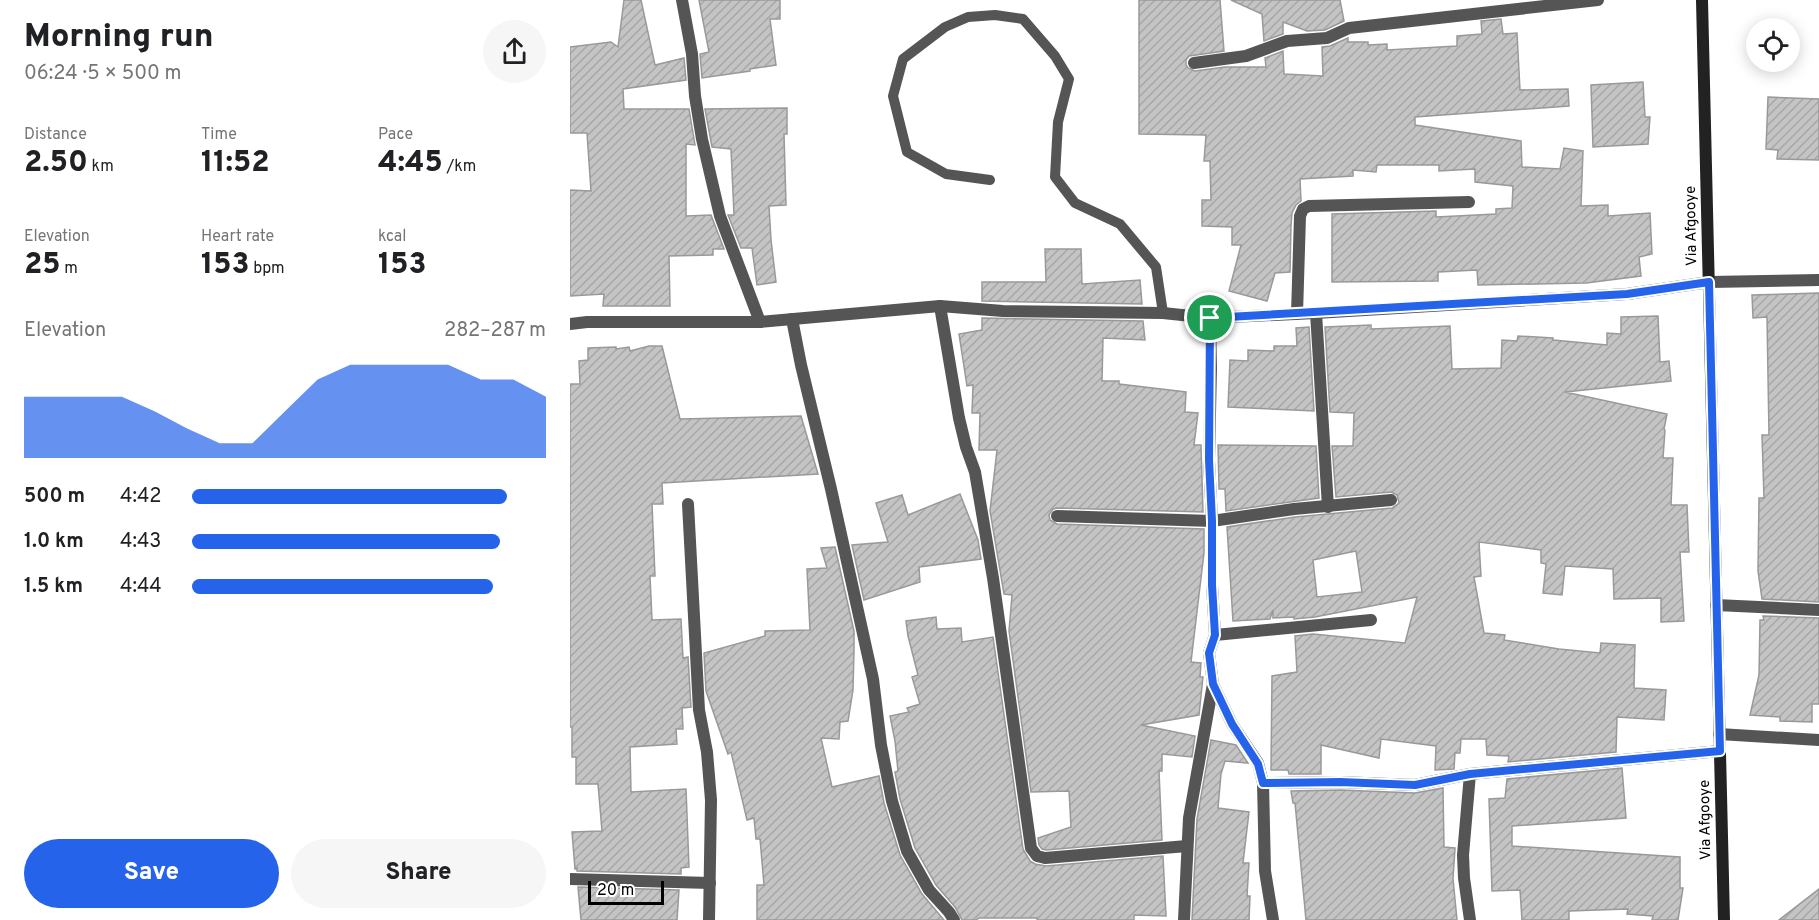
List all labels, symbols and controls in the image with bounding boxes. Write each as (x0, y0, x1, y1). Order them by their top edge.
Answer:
text: Morning run (24, 17, 214, 59)
map controls (1746, 18, 1800, 72)
button: locate (1746, 18, 1800, 72)
button: share (483, 20, 546, 83)
text: 06:24 · 5 × 500 m (24, 61, 181, 87)
text: Distance (24, 125, 87, 145)
text: Time (201, 125, 237, 145)
text: Pace (378, 125, 413, 145)
text: 2.50 (24, 145, 88, 182)
text: 11:52 (201, 145, 270, 182)
text: 4:45 (378, 145, 443, 182)
text: km (88, 157, 114, 177)
text: /km (443, 157, 476, 177)
street label: Via Afgooye (1682, 186, 1702, 266)
text: Elevation (24, 227, 90, 247)
text: Heart rate (201, 227, 274, 247)
text: kcal (378, 227, 406, 247)
text: 25 (24, 247, 61, 284)
text: 153 (201, 247, 249, 284)
text: 153 (378, 247, 426, 284)
text: m (61, 259, 78, 279)
text: bpm (249, 259, 285, 279)
pin (1184, 292, 1235, 343)
icon: arrive (1193, 301, 1226, 334)
text: Elevation (24, 318, 106, 344)
text: 282–287 m (444, 318, 546, 344)
text: 500 m (24, 484, 85, 510)
text: 4:42 (120, 484, 162, 510)
text: 1.0 km (24, 529, 84, 555)
text: 4:43 (120, 529, 161, 555)
text: 1.5 km (24, 574, 83, 600)
text: 4:44 (120, 574, 162, 600)
street label: Via Afgooye (1696, 780, 1716, 860)
button: Save (24, 839, 279, 908)
button: Share (291, 839, 546, 908)
scale bar (588, 878, 664, 906)
text: 20 m (597, 881, 634, 901)

